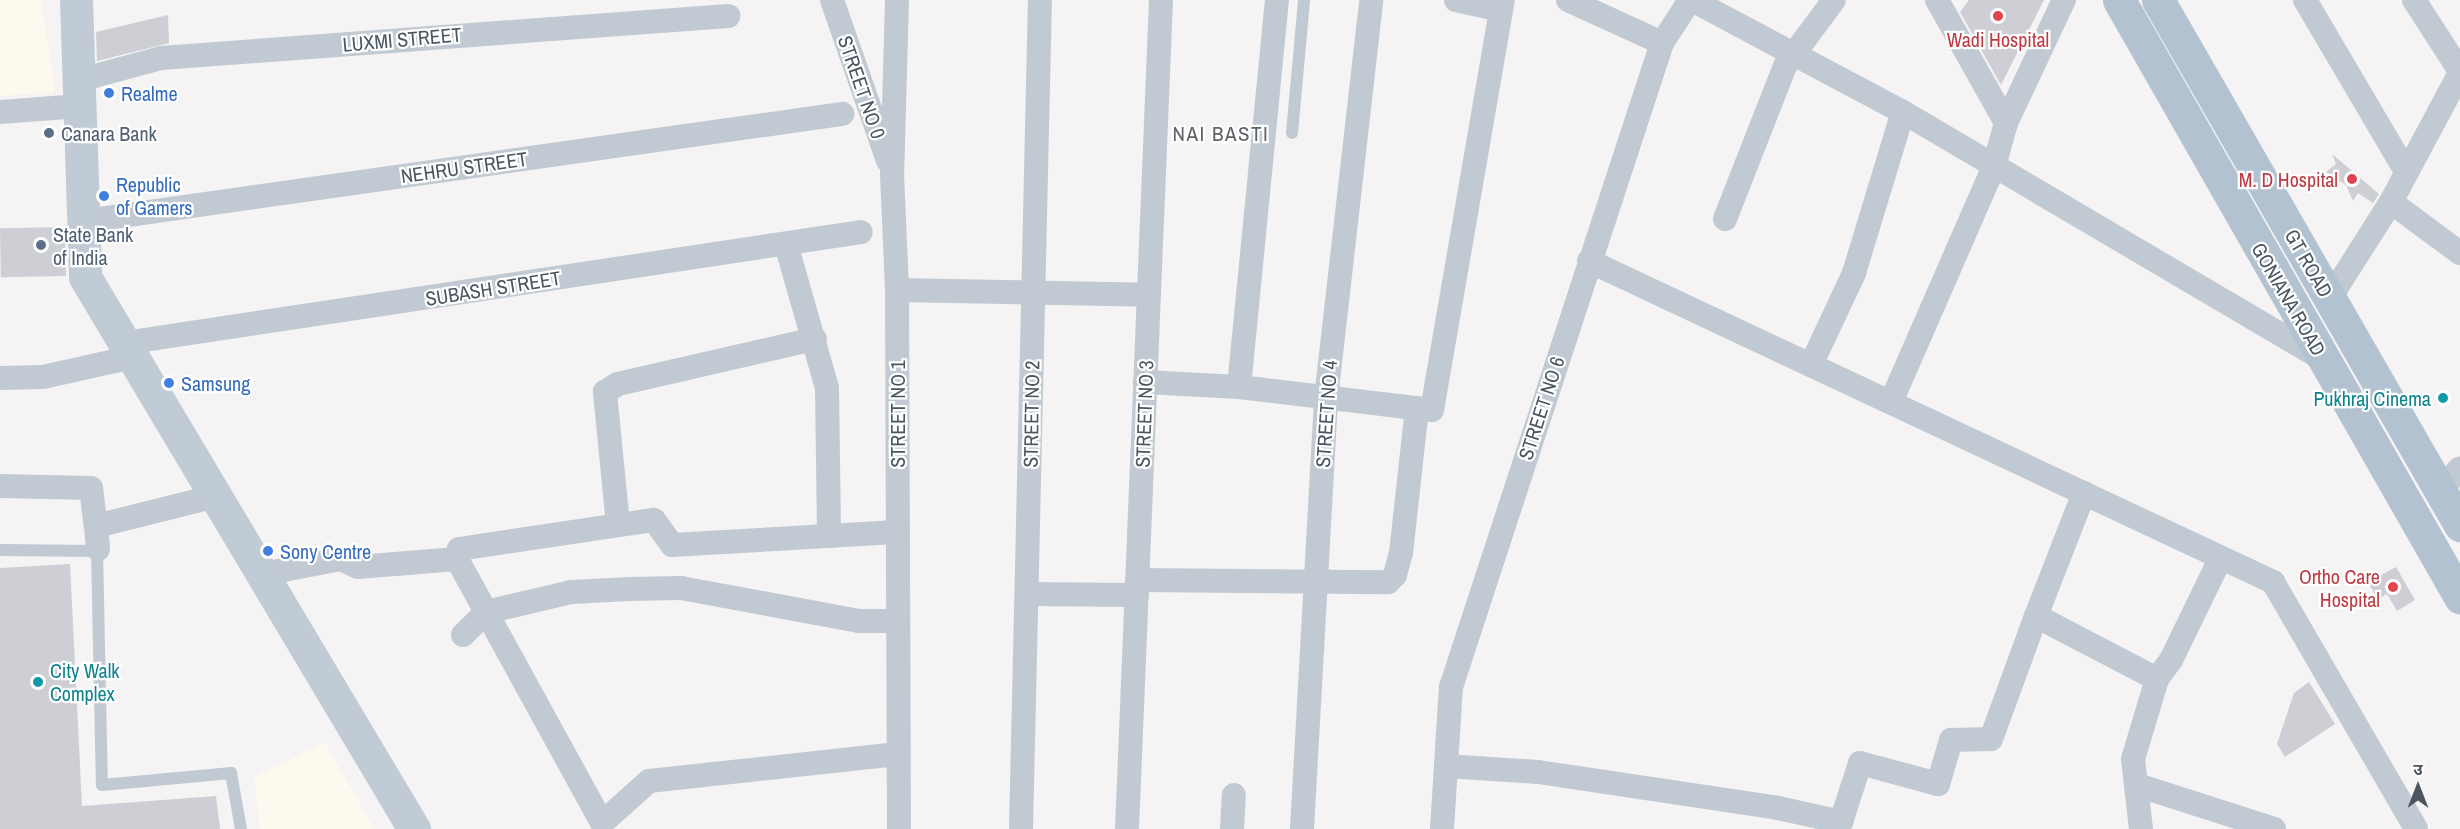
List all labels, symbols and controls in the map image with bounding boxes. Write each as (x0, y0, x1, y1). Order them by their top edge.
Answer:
marker: Wadi Hospital (1989, 7, 2007, 25)
street label: LUXMI STREET (341, 22, 463, 56)
place label: Wadi Hospital (1947, 27, 2049, 51)
street label: STREET NO 0 (833, 32, 891, 142)
place label: Realme (121, 81, 177, 105)
marker: Realme (102, 86, 116, 100)
place label: Canara Bank (61, 121, 157, 145)
district label: NAI BASTI (1173, 121, 1269, 147)
marker: Canara Bank (42, 126, 56, 140)
street label: NEHRU STREET (399, 146, 529, 188)
place label: M. D Hospital (2239, 167, 2338, 191)
marker: M. D Hospital (2343, 170, 2361, 188)
place label: Republic of Gamers (116, 172, 193, 219)
marker: Republic of Gamers (97, 189, 111, 203)
place label: State Bank of India (53, 222, 133, 269)
street label: GT ROAD (2280, 225, 2338, 301)
marker: State Bank of India (34, 238, 48, 252)
street label: GONIANA ROAD (2247, 238, 2331, 360)
street label: SUBASH STREET (424, 265, 562, 311)
street label: STREET NO 6 (1513, 353, 1569, 463)
street label: STREET NO 1 (885, 360, 909, 468)
street label: STREET NO 2 (1018, 360, 1044, 468)
street label: STREET NO 3 (1130, 360, 1158, 468)
street label: STREET NO 4 (1310, 360, 1342, 468)
place label: Samsung (181, 371, 250, 395)
marker: Samsung (162, 376, 176, 390)
place label: Pukhraj Cinema (2313, 386, 2431, 410)
marker: Pukhraj Cinema (2436, 391, 2450, 405)
place label: Sony Centre (280, 539, 371, 563)
marker: Sony Centre (261, 544, 275, 558)
place label: Ortho Care Hospital (2299, 564, 2380, 611)
marker: Ortho Care Hospital (2384, 578, 2402, 596)
place label: City Walk Complex (50, 658, 120, 705)
marker: City Walk Complex (31, 675, 45, 689)
north arrow (2388, 757, 2448, 817)
text: उ (2413, 758, 2423, 780)

